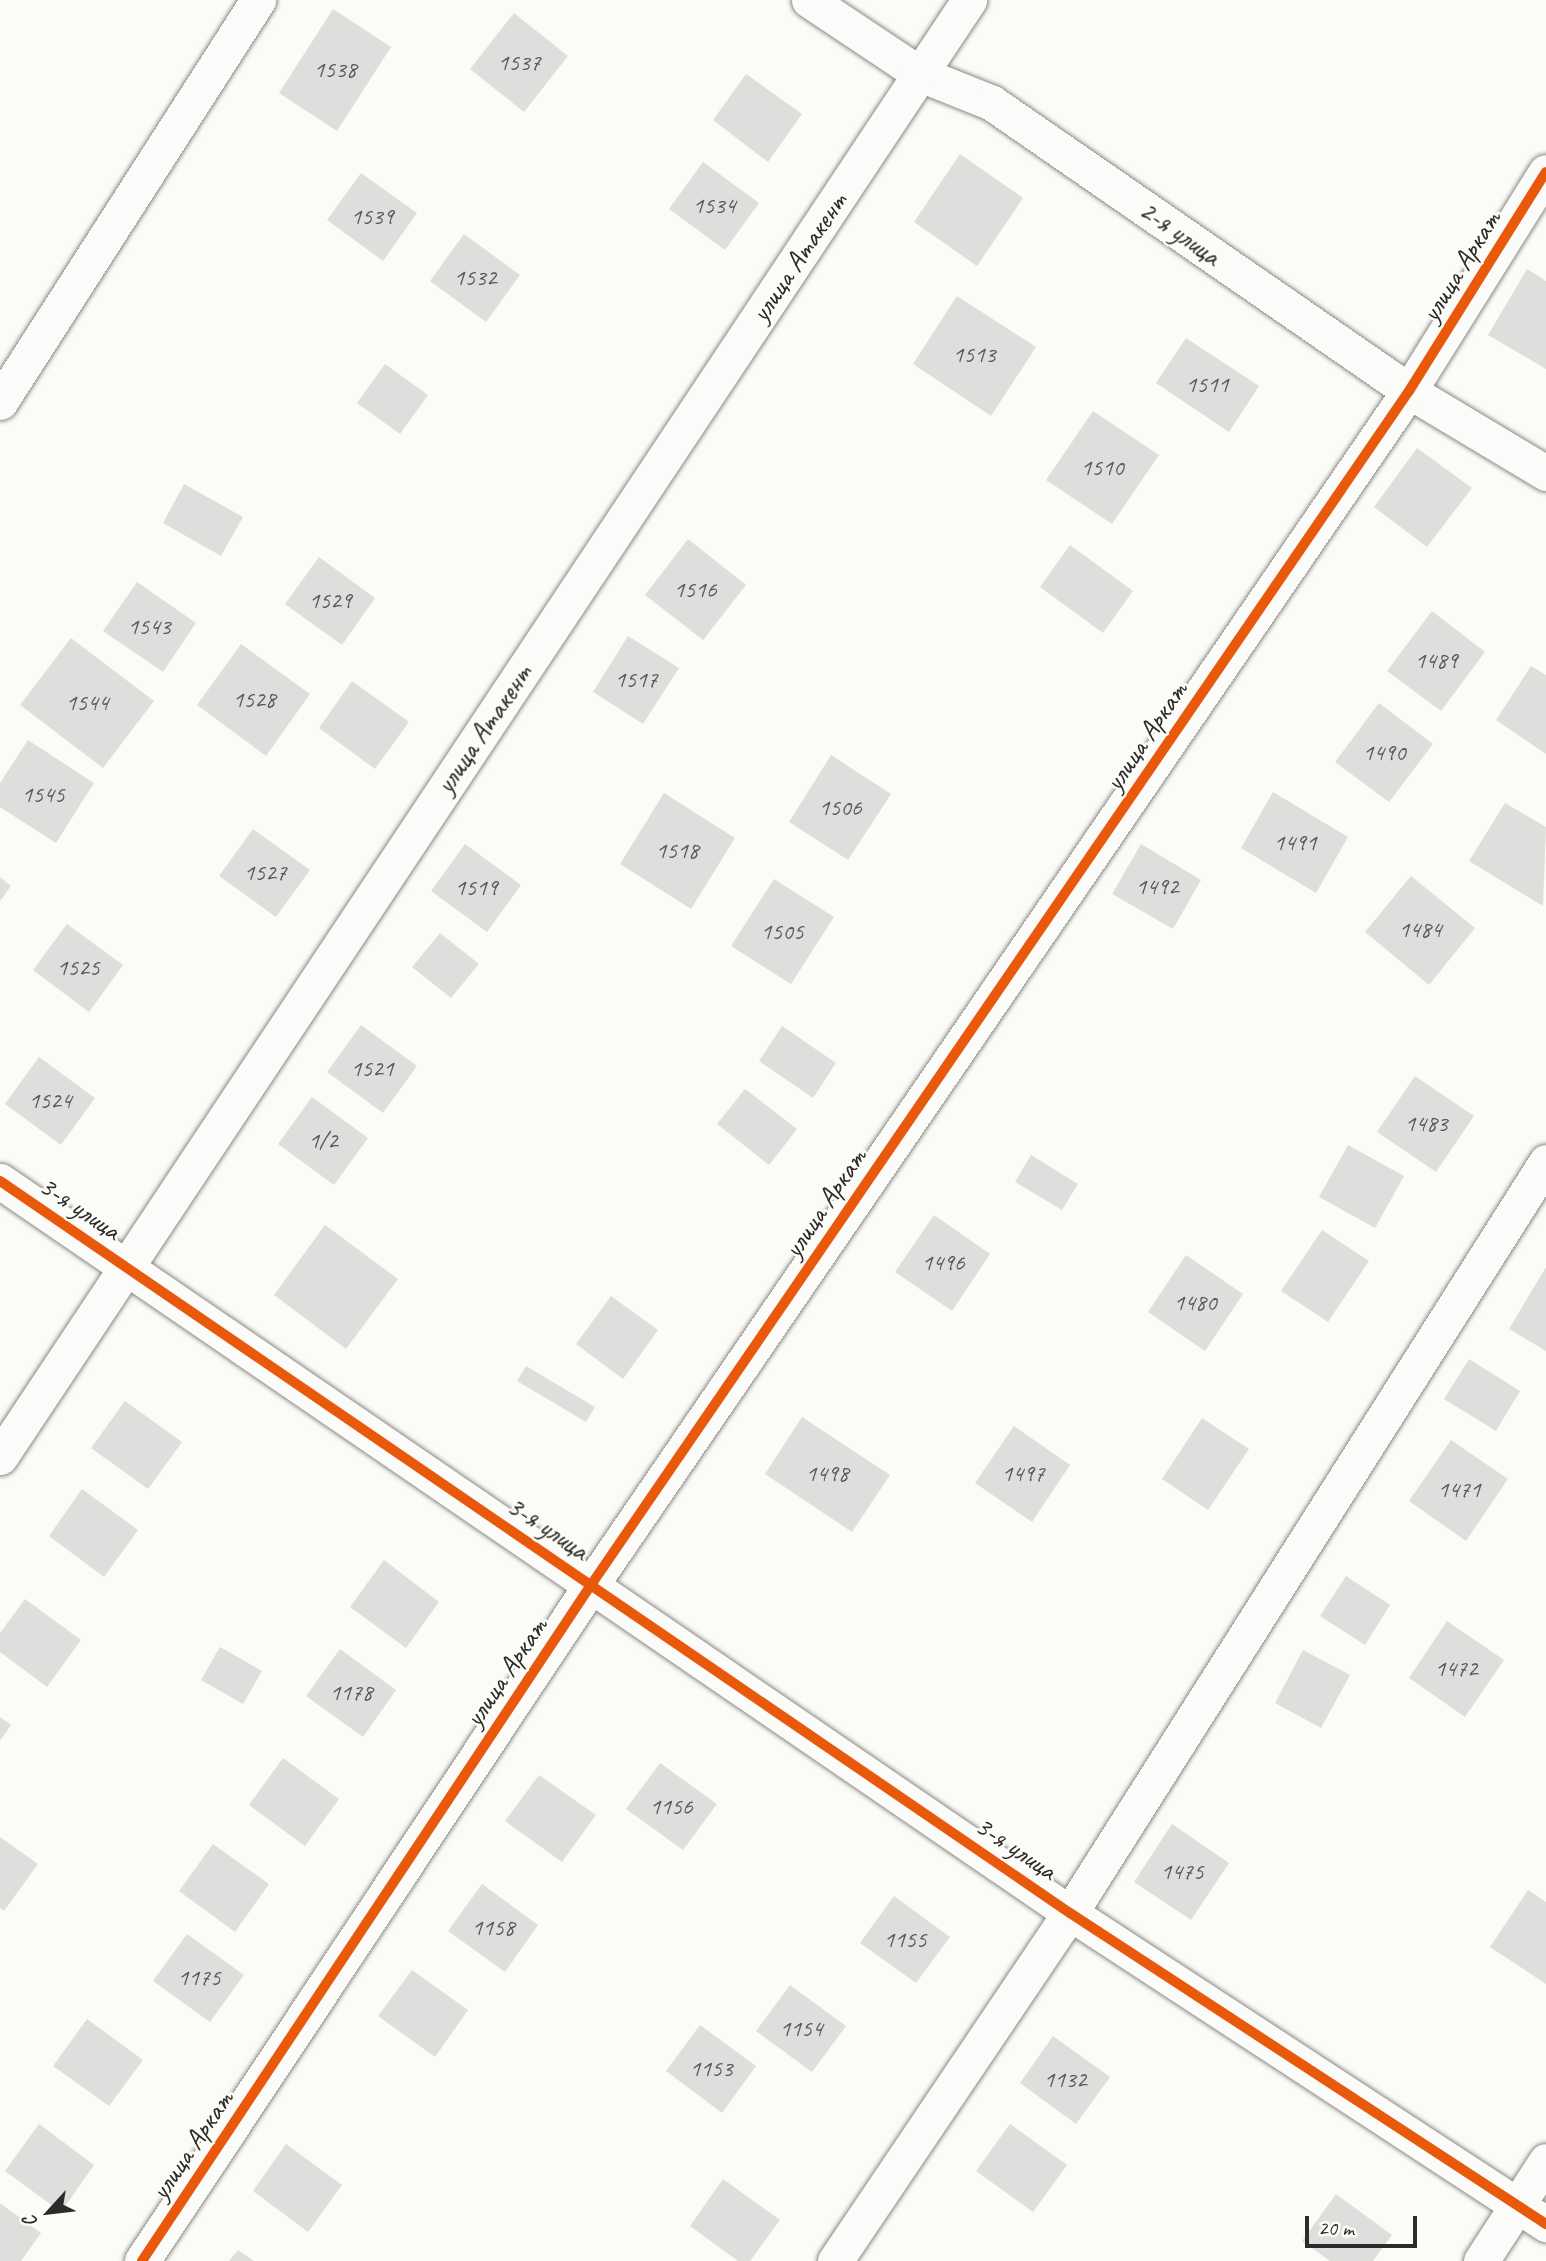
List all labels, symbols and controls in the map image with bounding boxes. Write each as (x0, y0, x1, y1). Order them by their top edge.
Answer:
house number: 1537 (497, 49, 541, 77)
house number: 1538 (313, 56, 357, 84)
street label: улица Атакент (744, 187, 854, 327)
house number: 1534 (692, 192, 736, 220)
street label: 2-я улица (1132, 193, 1228, 273)
house number: 1539 (350, 203, 394, 231)
street label: улица Аркат (1414, 205, 1508, 327)
house number: 1532 (453, 264, 497, 292)
house number: 1513 (952, 341, 996, 369)
house number: 1511 (1185, 371, 1229, 399)
house number: 1510 (1080, 454, 1124, 482)
house number: 1516 (673, 576, 717, 604)
house number: 1529 (308, 587, 352, 615)
house number: 1543 (127, 613, 171, 641)
house number: 1489 (1414, 647, 1458, 675)
street label: улица Атакент (429, 659, 539, 799)
house number: 1517 (614, 666, 658, 694)
street label: улица Аркат (1098, 675, 1194, 797)
house number: 1528 (232, 686, 276, 714)
house number: 1544 (65, 689, 109, 717)
house number: 1490 (1362, 739, 1406, 767)
house number: 1545 (21, 781, 65, 809)
house number: 1506 (818, 794, 862, 822)
house number: 1491 (1273, 829, 1317, 857)
house number: 1518 (655, 837, 699, 865)
house number: 1527 (243, 859, 287, 887)
house number: 1492 (1135, 873, 1179, 901)
house number: 1519 (454, 874, 498, 902)
house number: 1484 (1398, 916, 1442, 944)
house number: 1505 (760, 918, 804, 946)
house number: 1525 (56, 954, 100, 982)
house number: 1521 (350, 1055, 394, 1083)
house number: 1524 (28, 1087, 72, 1115)
house number: 1483 (1404, 1110, 1448, 1138)
house number: 1/2 (308, 1127, 338, 1155)
street label: улица Аркат (777, 1142, 873, 1264)
street label: 3-я улица (32, 1168, 128, 1248)
house number: 1496 (921, 1249, 965, 1277)
house number: 1480 (1173, 1289, 1217, 1317)
house number: 1498 (805, 1460, 849, 1488)
house number: 1497 (1001, 1460, 1045, 1488)
house number: 1471 (1437, 1476, 1481, 1504)
street label: 3-я улица (500, 1488, 596, 1568)
street label: улица Аркат (458, 1611, 554, 1733)
house number: 1472 (1434, 1655, 1478, 1683)
house number: 1178 (329, 1679, 373, 1707)
house number: 1156 (649, 1793, 693, 1821)
street label: 3-я улица (968, 1808, 1064, 1888)
house number: 1475 (1160, 1858, 1204, 1886)
house number: 1158 (471, 1914, 515, 1942)
house number: 1155 (883, 1926, 927, 1954)
house number: 1175 (177, 1964, 221, 1992)
house number: 1154 (779, 2015, 823, 2043)
house number: 1153 (689, 2055, 733, 2083)
house number: 1132 (1043, 2066, 1087, 2094)
street label: улица Аркат (144, 2084, 240, 2206)
north arrow (14, 2177, 84, 2247)
scale bar (1308, 2202, 1420, 2246)
text: С (17, 2212, 43, 2231)
text: 20 m (1318, 2215, 1354, 2241)

